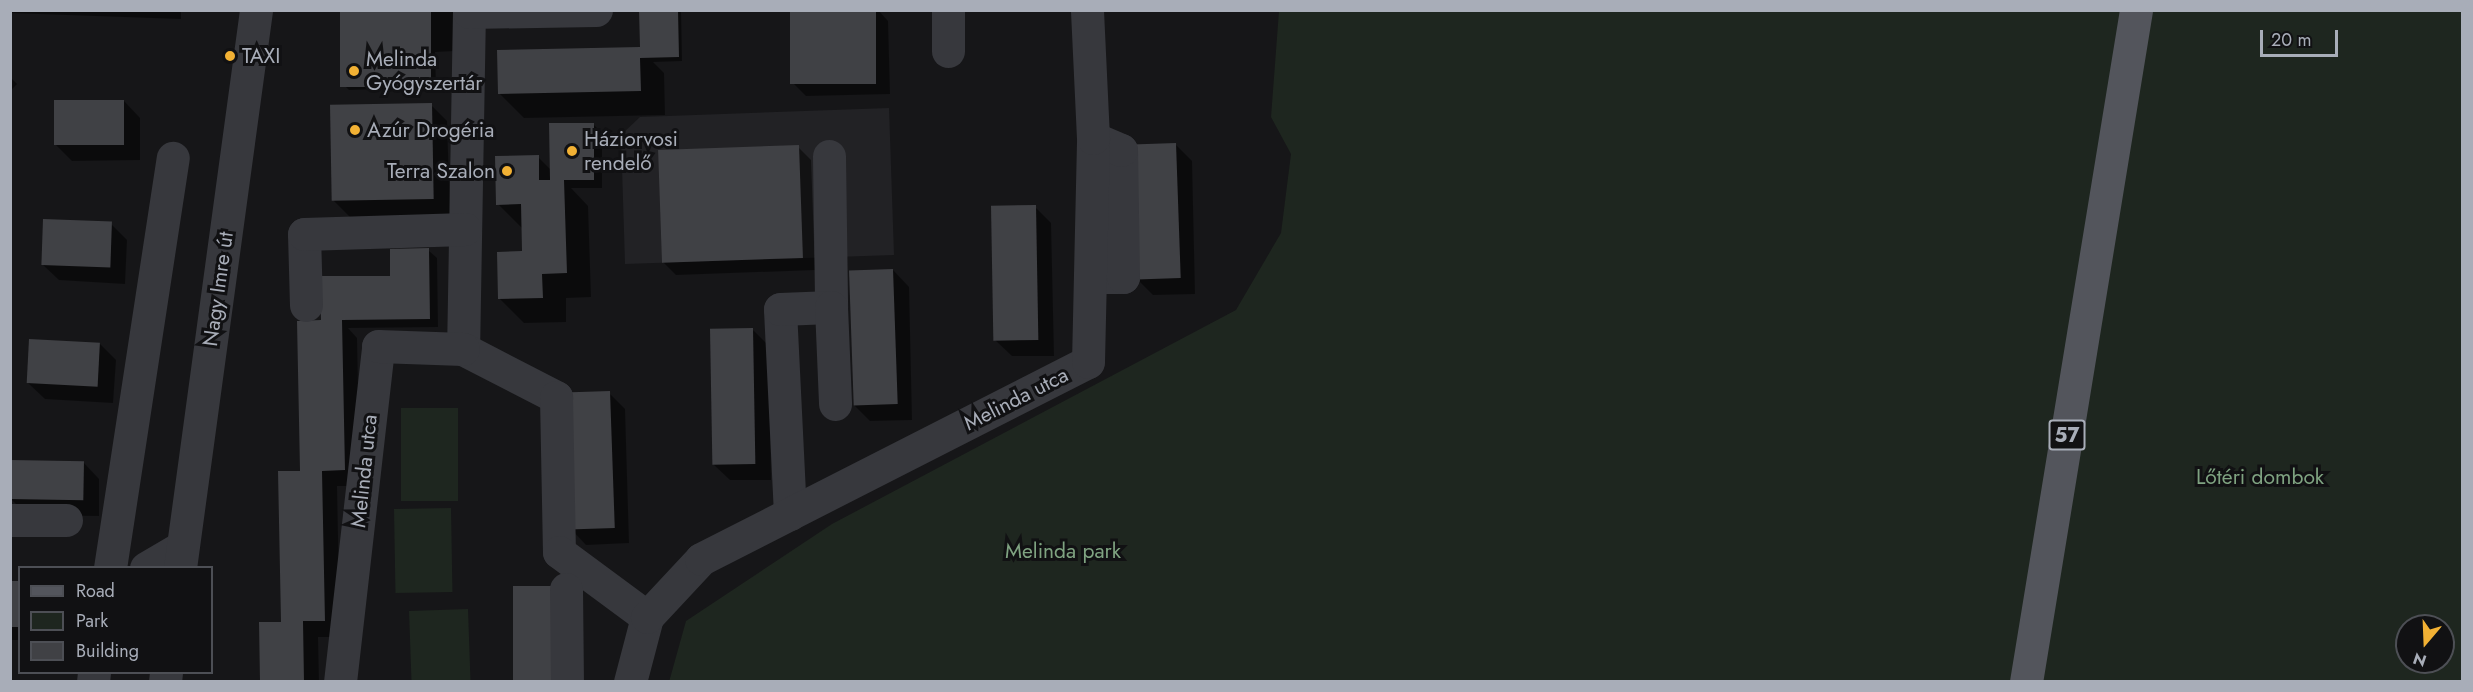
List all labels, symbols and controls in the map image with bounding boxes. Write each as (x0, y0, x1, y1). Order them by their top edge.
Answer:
scale bar (2263, 18, 2341, 56)
text: 20 m (2271, 27, 2311, 53)
place label: TAXI (242, 43, 280, 69)
place label: Melinda Gyógyszertár (366, 46, 482, 96)
marker: TAXI (223, 49, 237, 63)
marker: Melinda Gyógyszertár (347, 64, 361, 78)
place label: Azúr Drogéria (367, 117, 494, 143)
marker: Azúr Drogéria (348, 123, 362, 137)
place label: Háziorvosi rendelő (584, 126, 678, 176)
marker: Háziorvosi rendelő (565, 144, 579, 158)
place label: Terra Szalon (387, 158, 495, 184)
marker: Terra Szalon (500, 164, 514, 178)
street label: Nagy Imre út (197, 230, 239, 348)
street label: Melinda utca (960, 362, 1072, 436)
street label: Melinda utca (346, 413, 382, 529)
road number: 57 (2048, 418, 2086, 452)
park label: Lőtéri dombok (2196, 464, 2324, 490)
park label: Melinda park (1005, 538, 1121, 564)
legend (18, 566, 213, 674)
text: Road (76, 578, 115, 604)
text: Park (76, 608, 108, 634)
north arrow (2395, 614, 2455, 674)
text: Building (76, 638, 139, 664)
text: N (2410, 647, 2429, 673)

